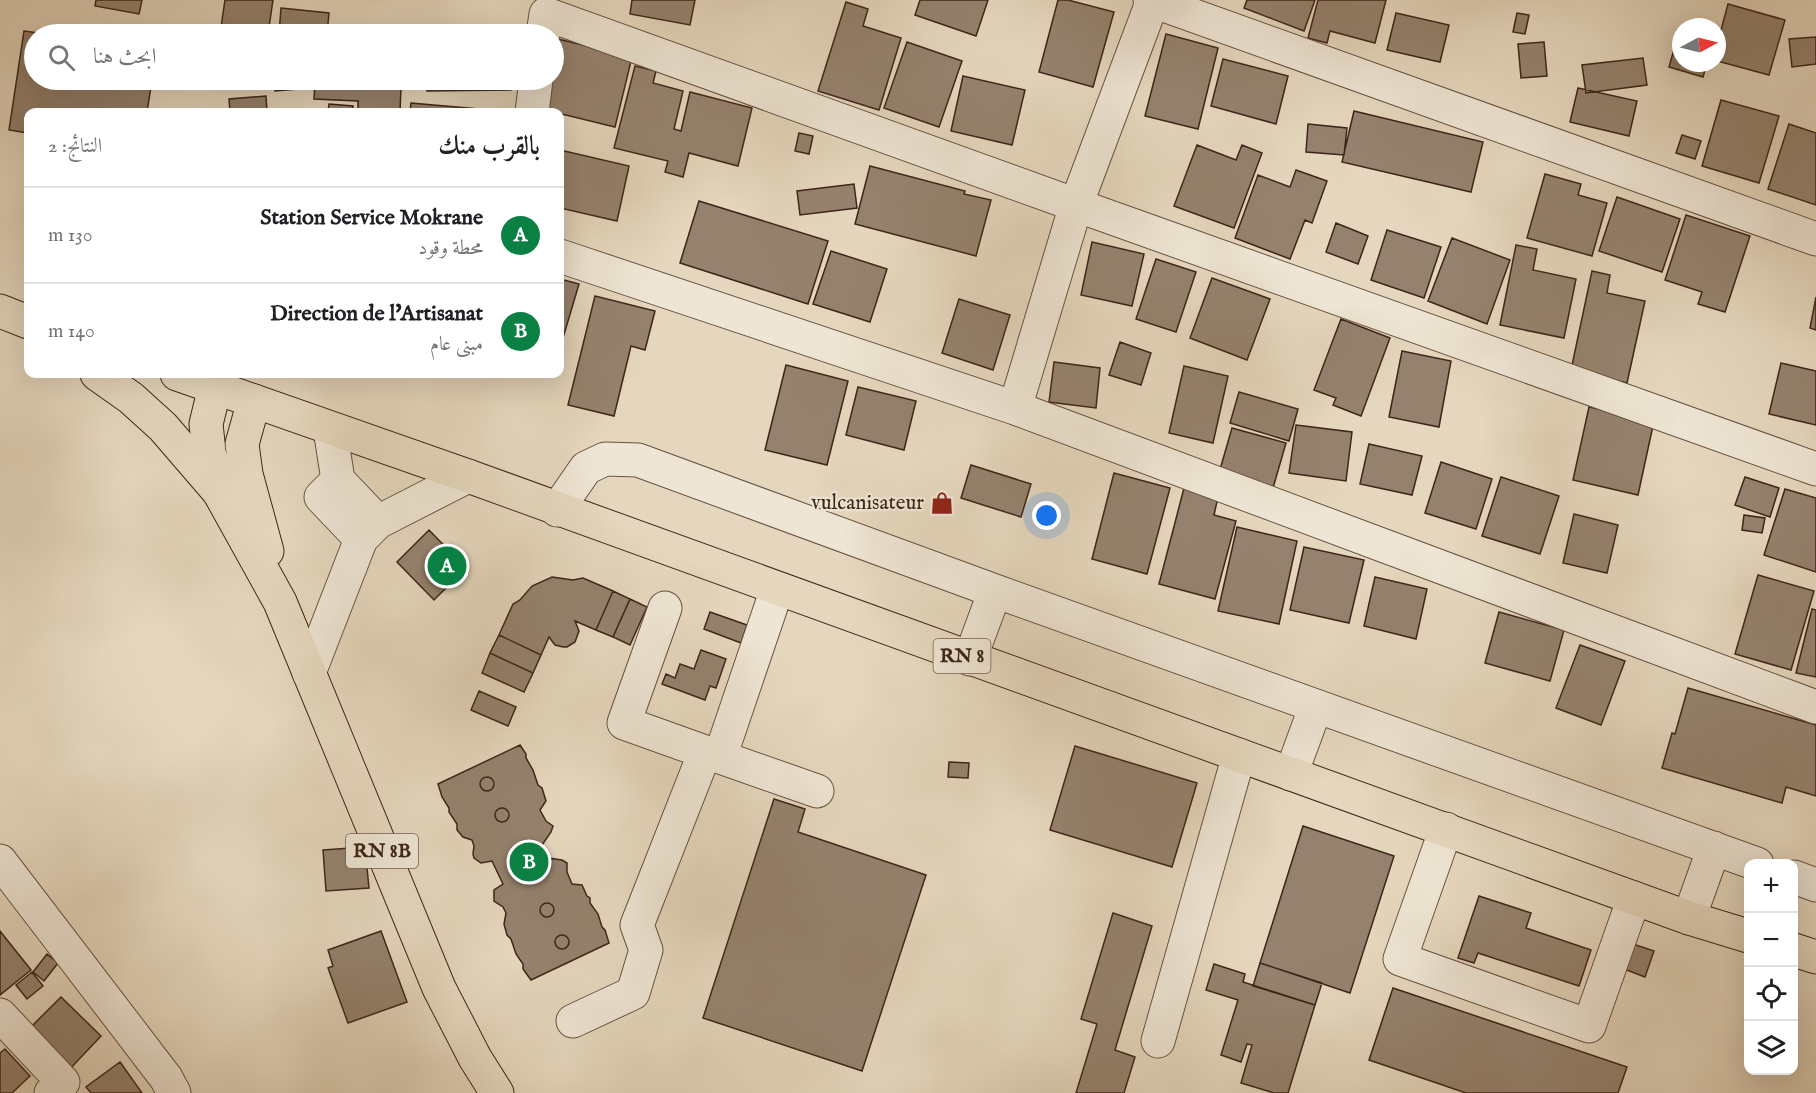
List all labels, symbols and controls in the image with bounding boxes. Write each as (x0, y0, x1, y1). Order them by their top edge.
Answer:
north arrow (1672, 18, 1726, 72)
search box (24, 24, 564, 90)
icon: search (45, 41, 78, 74)
text: ابحث هنا (93, 43, 156, 71)
text: بالقرب منك (438, 130, 540, 163)
text: النتائج: 2 (48, 134, 102, 159)
text: Station Service Mokrane (260, 204, 483, 232)
text: 130 m (48, 223, 93, 248)
text: A (514, 223, 527, 248)
text: محطة وقود (418, 236, 483, 261)
text: Direction de l'Artisanat (270, 300, 483, 328)
text: 140 m (48, 319, 95, 344)
text: B (514, 319, 527, 344)
text: مبنى عام (430, 332, 483, 357)
place label: vulcanisateur (811, 490, 924, 517)
shop icon: vulcanisateur (929, 490, 955, 516)
your location (1032, 501, 1061, 530)
pin: A (428, 544, 466, 588)
road number: RN 8 (934, 639, 990, 673)
road number: RN 8B (346, 834, 418, 868)
pin: B (510, 840, 548, 884)
map controls (1744, 859, 1798, 1075)
button: + (1744, 859, 1798, 913)
button: − (1744, 913, 1798, 967)
button: locate (1744, 967, 1798, 1021)
button: layers (1744, 1021, 1798, 1075)

